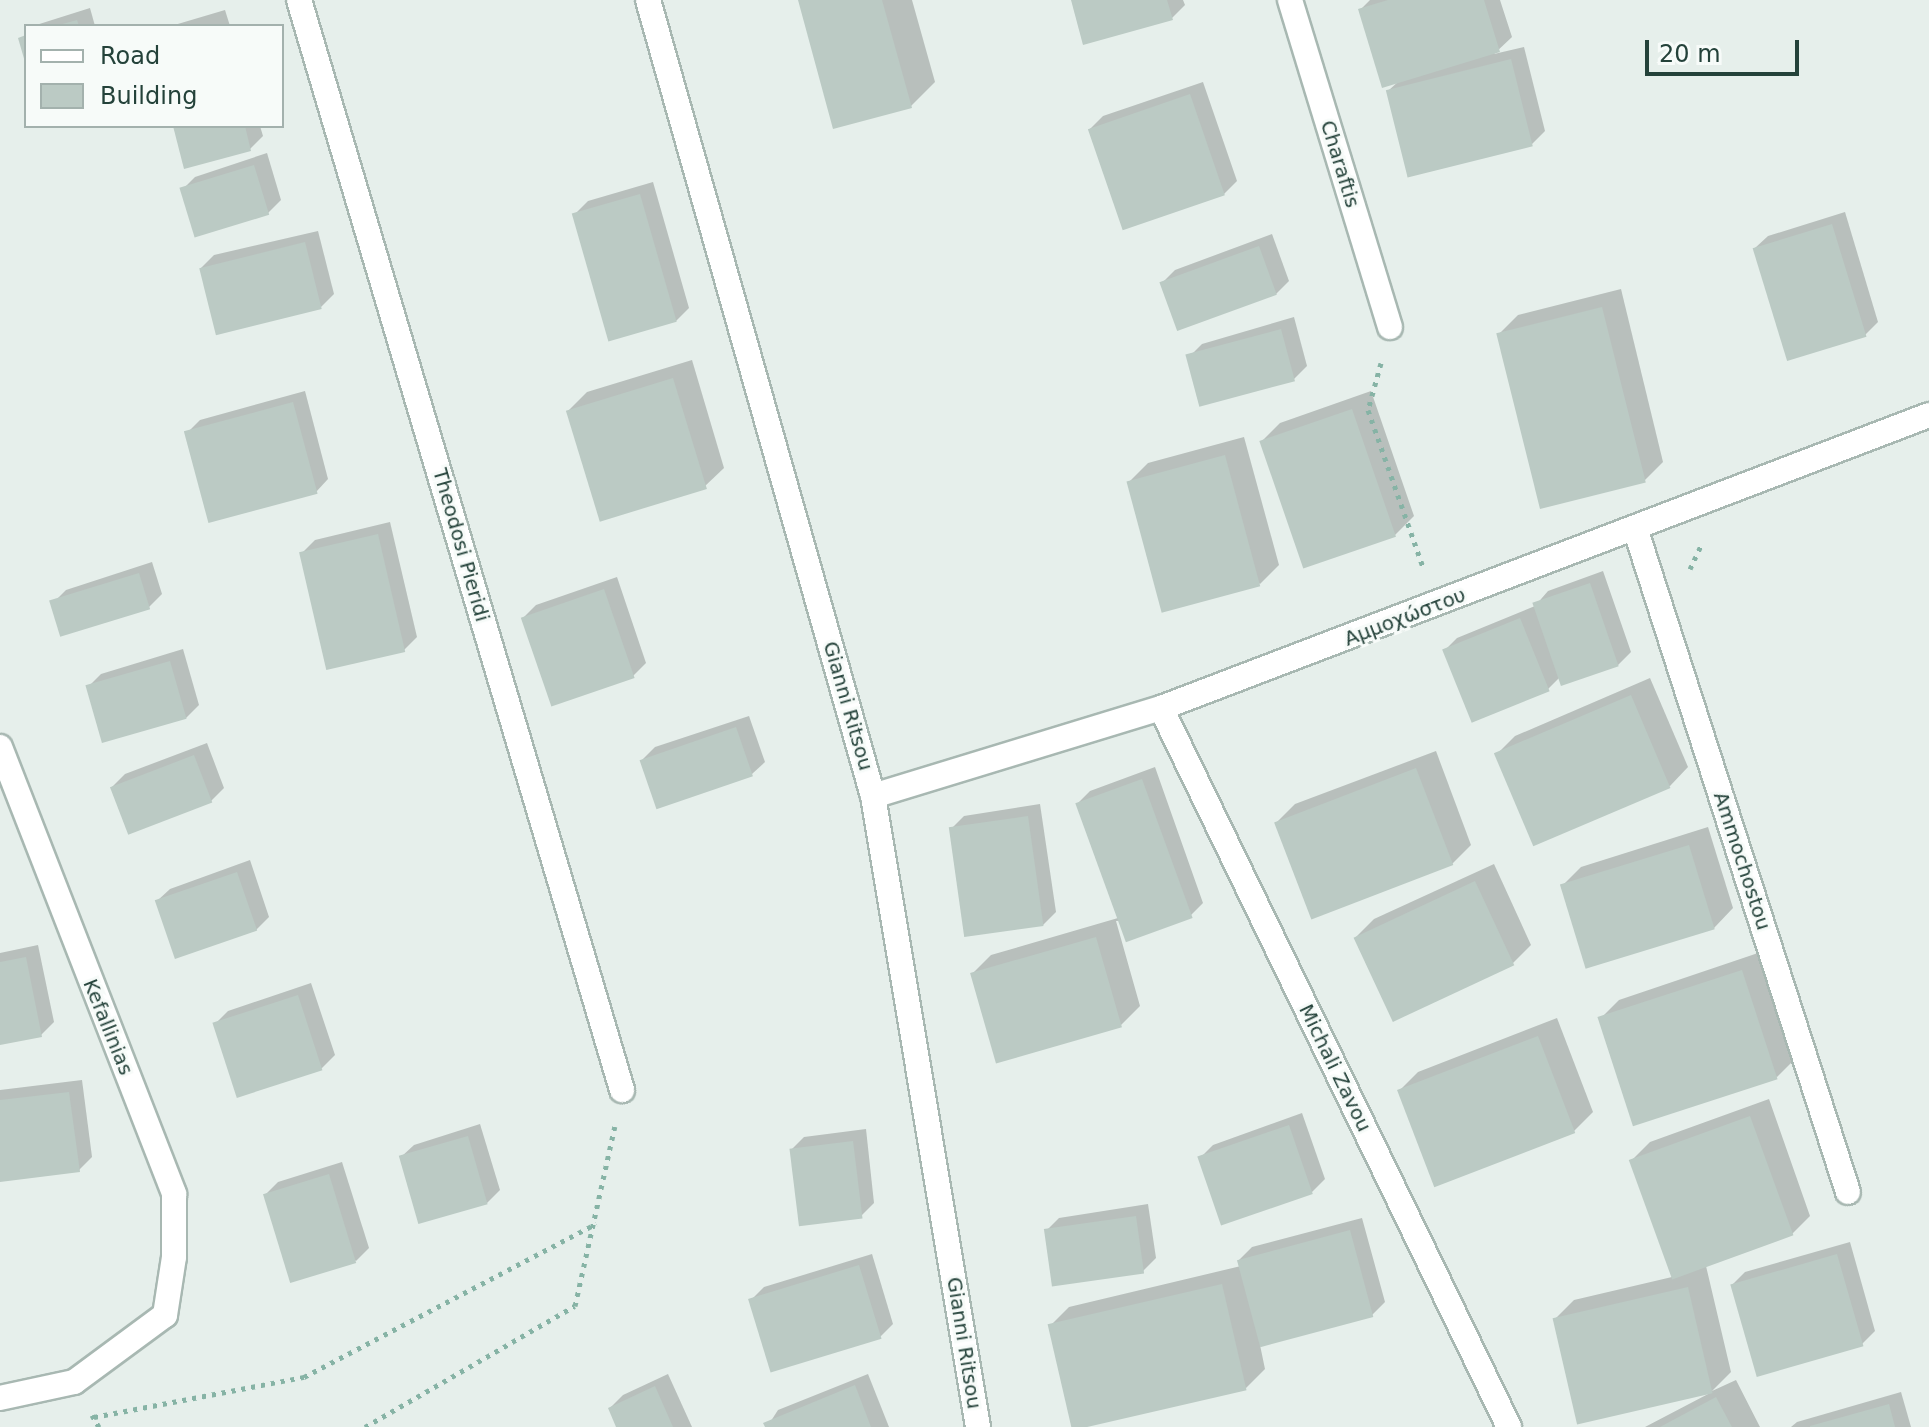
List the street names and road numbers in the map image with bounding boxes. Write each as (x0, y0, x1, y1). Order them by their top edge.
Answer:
street label: Charaftis (1315, 118, 1365, 210)
street label: Theodosi Pieridi (428, 466, 494, 624)
street label: Αμμοχώστου (1341, 583, 1469, 651)
street label: Gianni Ritsou (818, 639, 878, 773)
street label: Ammochostou (1708, 789, 1776, 933)
street label: Kefallinias (78, 976, 138, 1078)
street label: Michali Zavou (1294, 1000, 1376, 1136)
street label: Gianni Ritsou (942, 1275, 986, 1411)

